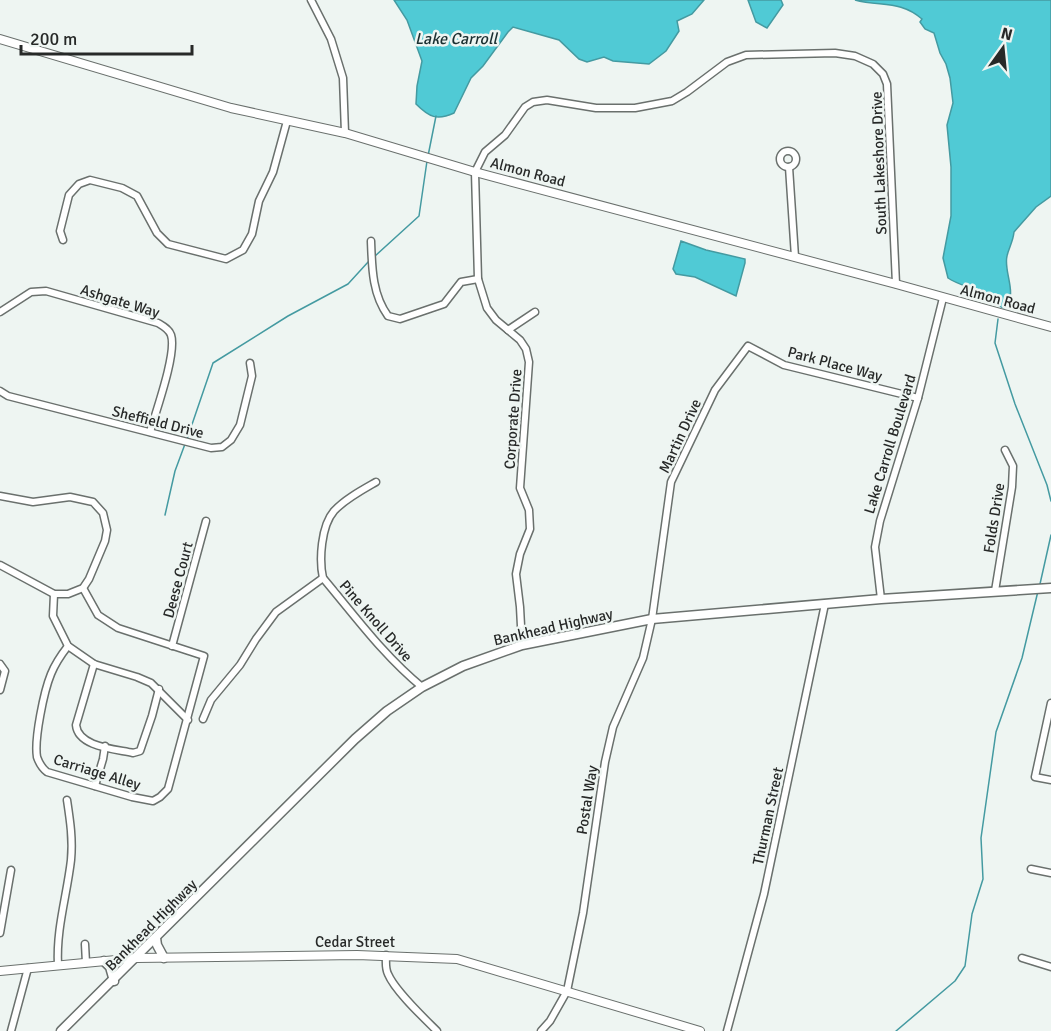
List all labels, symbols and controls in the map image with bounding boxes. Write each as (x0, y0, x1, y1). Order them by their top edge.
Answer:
scale bar (21, 18, 192, 56)
north arrow (973, 18, 1033, 78)
text: N (999, 23, 1015, 46)
text: 200 m (30, 28, 77, 50)
water label: Lake Carroll (415, 29, 498, 49)
street label: South Lakeshore Drive (868, 91, 890, 235)
street label: Almon Road (489, 153, 567, 191)
street label: Ashgate Way (78, 280, 162, 322)
street label: Almon Road (959, 280, 1037, 318)
street label: Park Place Way (786, 343, 884, 385)
street label: Corporate Drive (501, 368, 525, 470)
street label: Lake Carroll Boulevard (860, 372, 920, 516)
street label: Martin Drive (655, 396, 705, 476)
street label: Sheffield Drive (110, 402, 206, 442)
street label: Folds Drive (980, 482, 1008, 554)
street label: Deese Court (159, 540, 197, 620)
street label: Pine Knoll Drive (336, 577, 416, 665)
street label: Bankhead Highway (492, 605, 614, 649)
street label: Carriage Alley (51, 750, 143, 794)
street label: Postal Way (573, 764, 601, 836)
street label: Thurman Street (749, 766, 787, 866)
street label: Bankhead Highway (101, 875, 201, 975)
street label: Cedar Street (315, 933, 395, 951)

